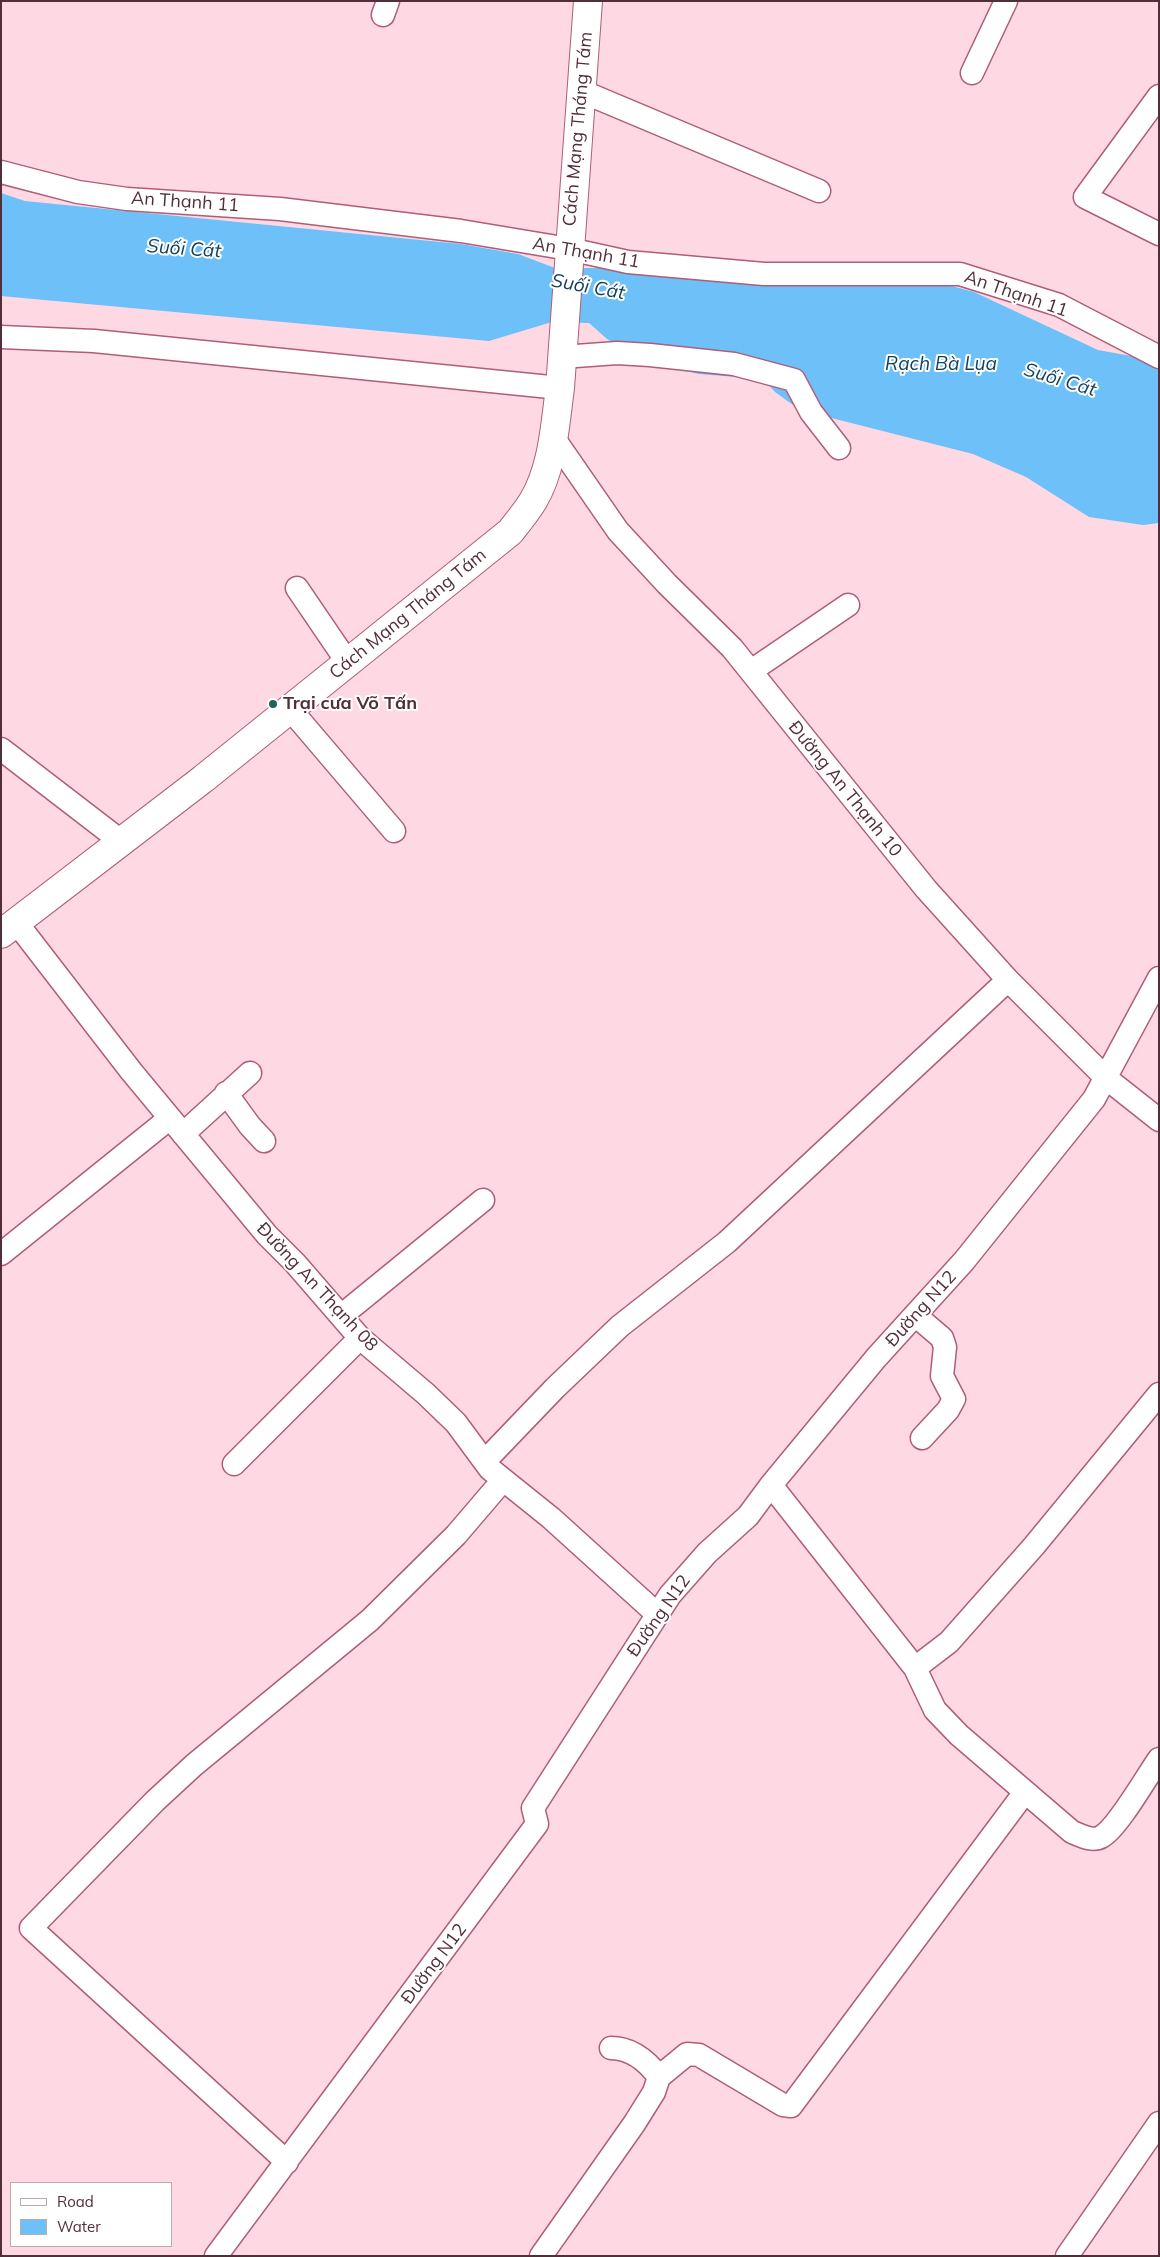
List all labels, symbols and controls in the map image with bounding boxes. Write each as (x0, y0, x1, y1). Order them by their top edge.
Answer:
street label: Cách Mạng Tháng Tám (559, 31, 597, 227)
street label: An Thạnh 11 (130, 187, 240, 217)
street label: An Thạnh 11 (531, 233, 641, 273)
water label: Suối Cát (146, 235, 222, 263)
street label: An Thạnh 11 (961, 266, 1071, 322)
water label: Suối Cát (549, 269, 627, 305)
water label: Rạch Bà Lụa (885, 353, 997, 375)
water label: Suối Cát (1021, 358, 1099, 402)
street label: Cách Mạng Tháng Tám (325, 544, 491, 684)
place label: Trại cưa Võ Tấn (283, 693, 417, 715)
marker: Trại cưa Võ Tấn (267, 698, 279, 710)
street label: Đường An Thạnh 10 (784, 717, 906, 861)
street label: Đường An Thạnh 08 (252, 1218, 382, 1356)
street label: Đường N12 (881, 1266, 961, 1352)
street label: Đường N12 (623, 1571, 695, 1661)
street label: Đường N12 (397, 1919, 471, 2009)
legend (10, 2182, 172, 2247)
text: Road (57, 2192, 94, 2211)
text: Water (57, 2217, 101, 2236)

